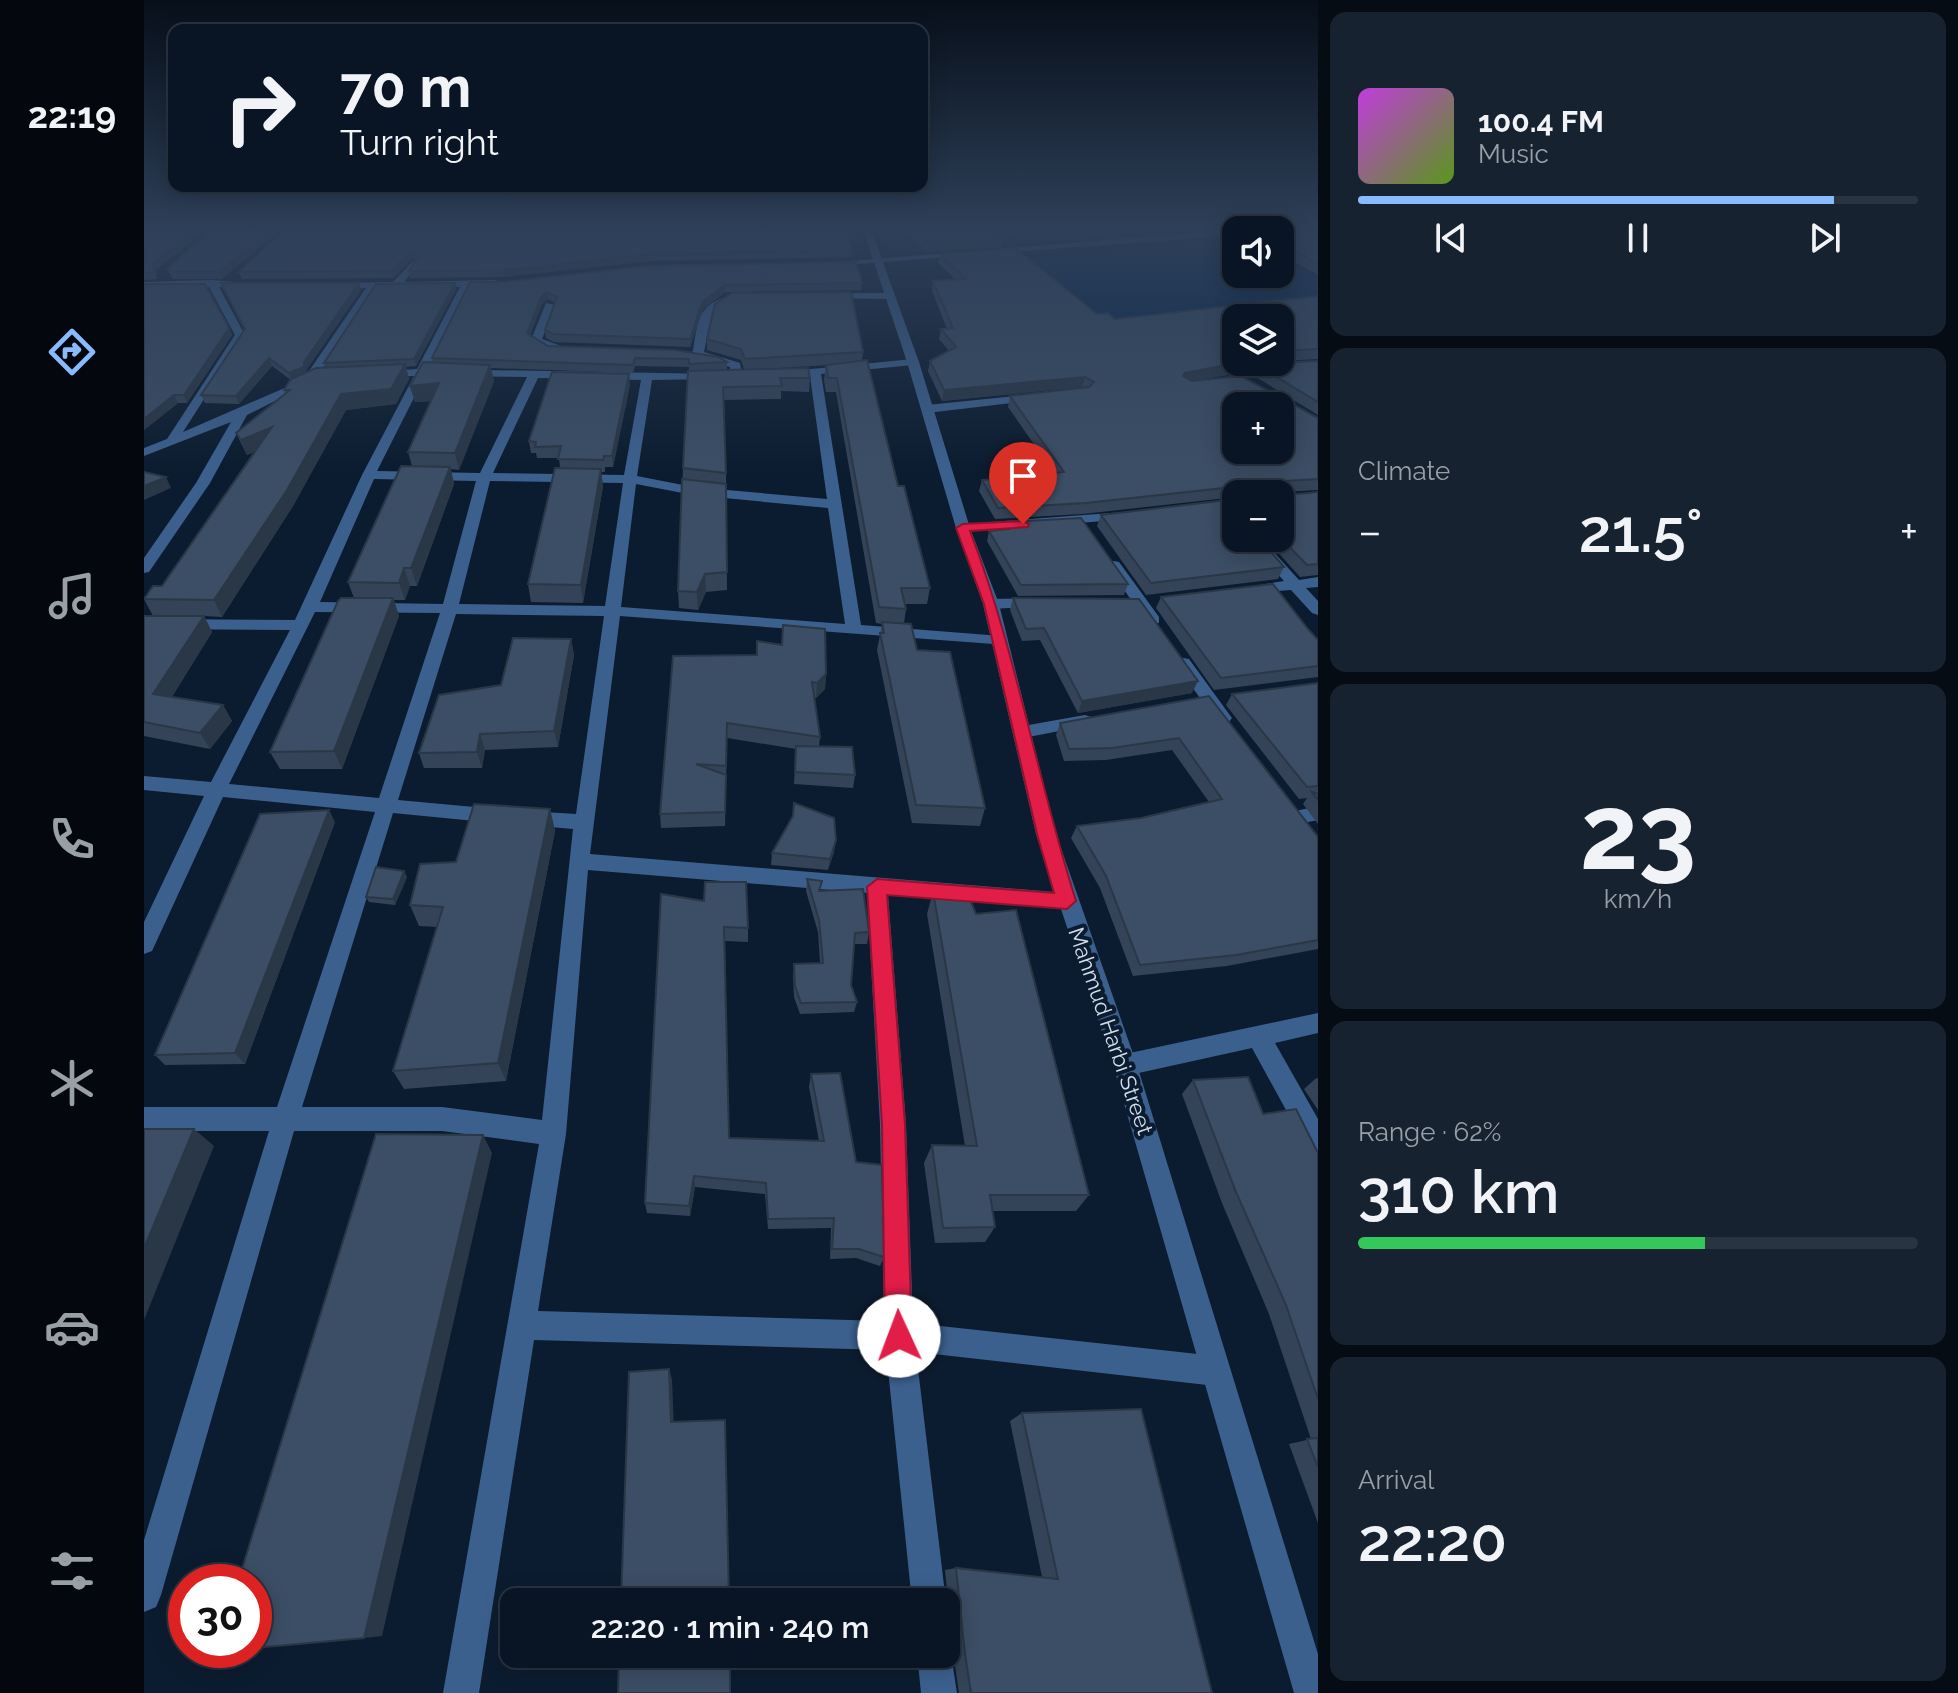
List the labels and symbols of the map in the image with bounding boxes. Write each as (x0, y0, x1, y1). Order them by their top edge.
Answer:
pin (989, 442, 1057, 524)
street label: Mahmud Harbi Street (1063, 924, 1159, 1139)
position arrow (857, 1294, 941, 1378)
speed limit sign: 30 (168, 1564, 272, 1668)

